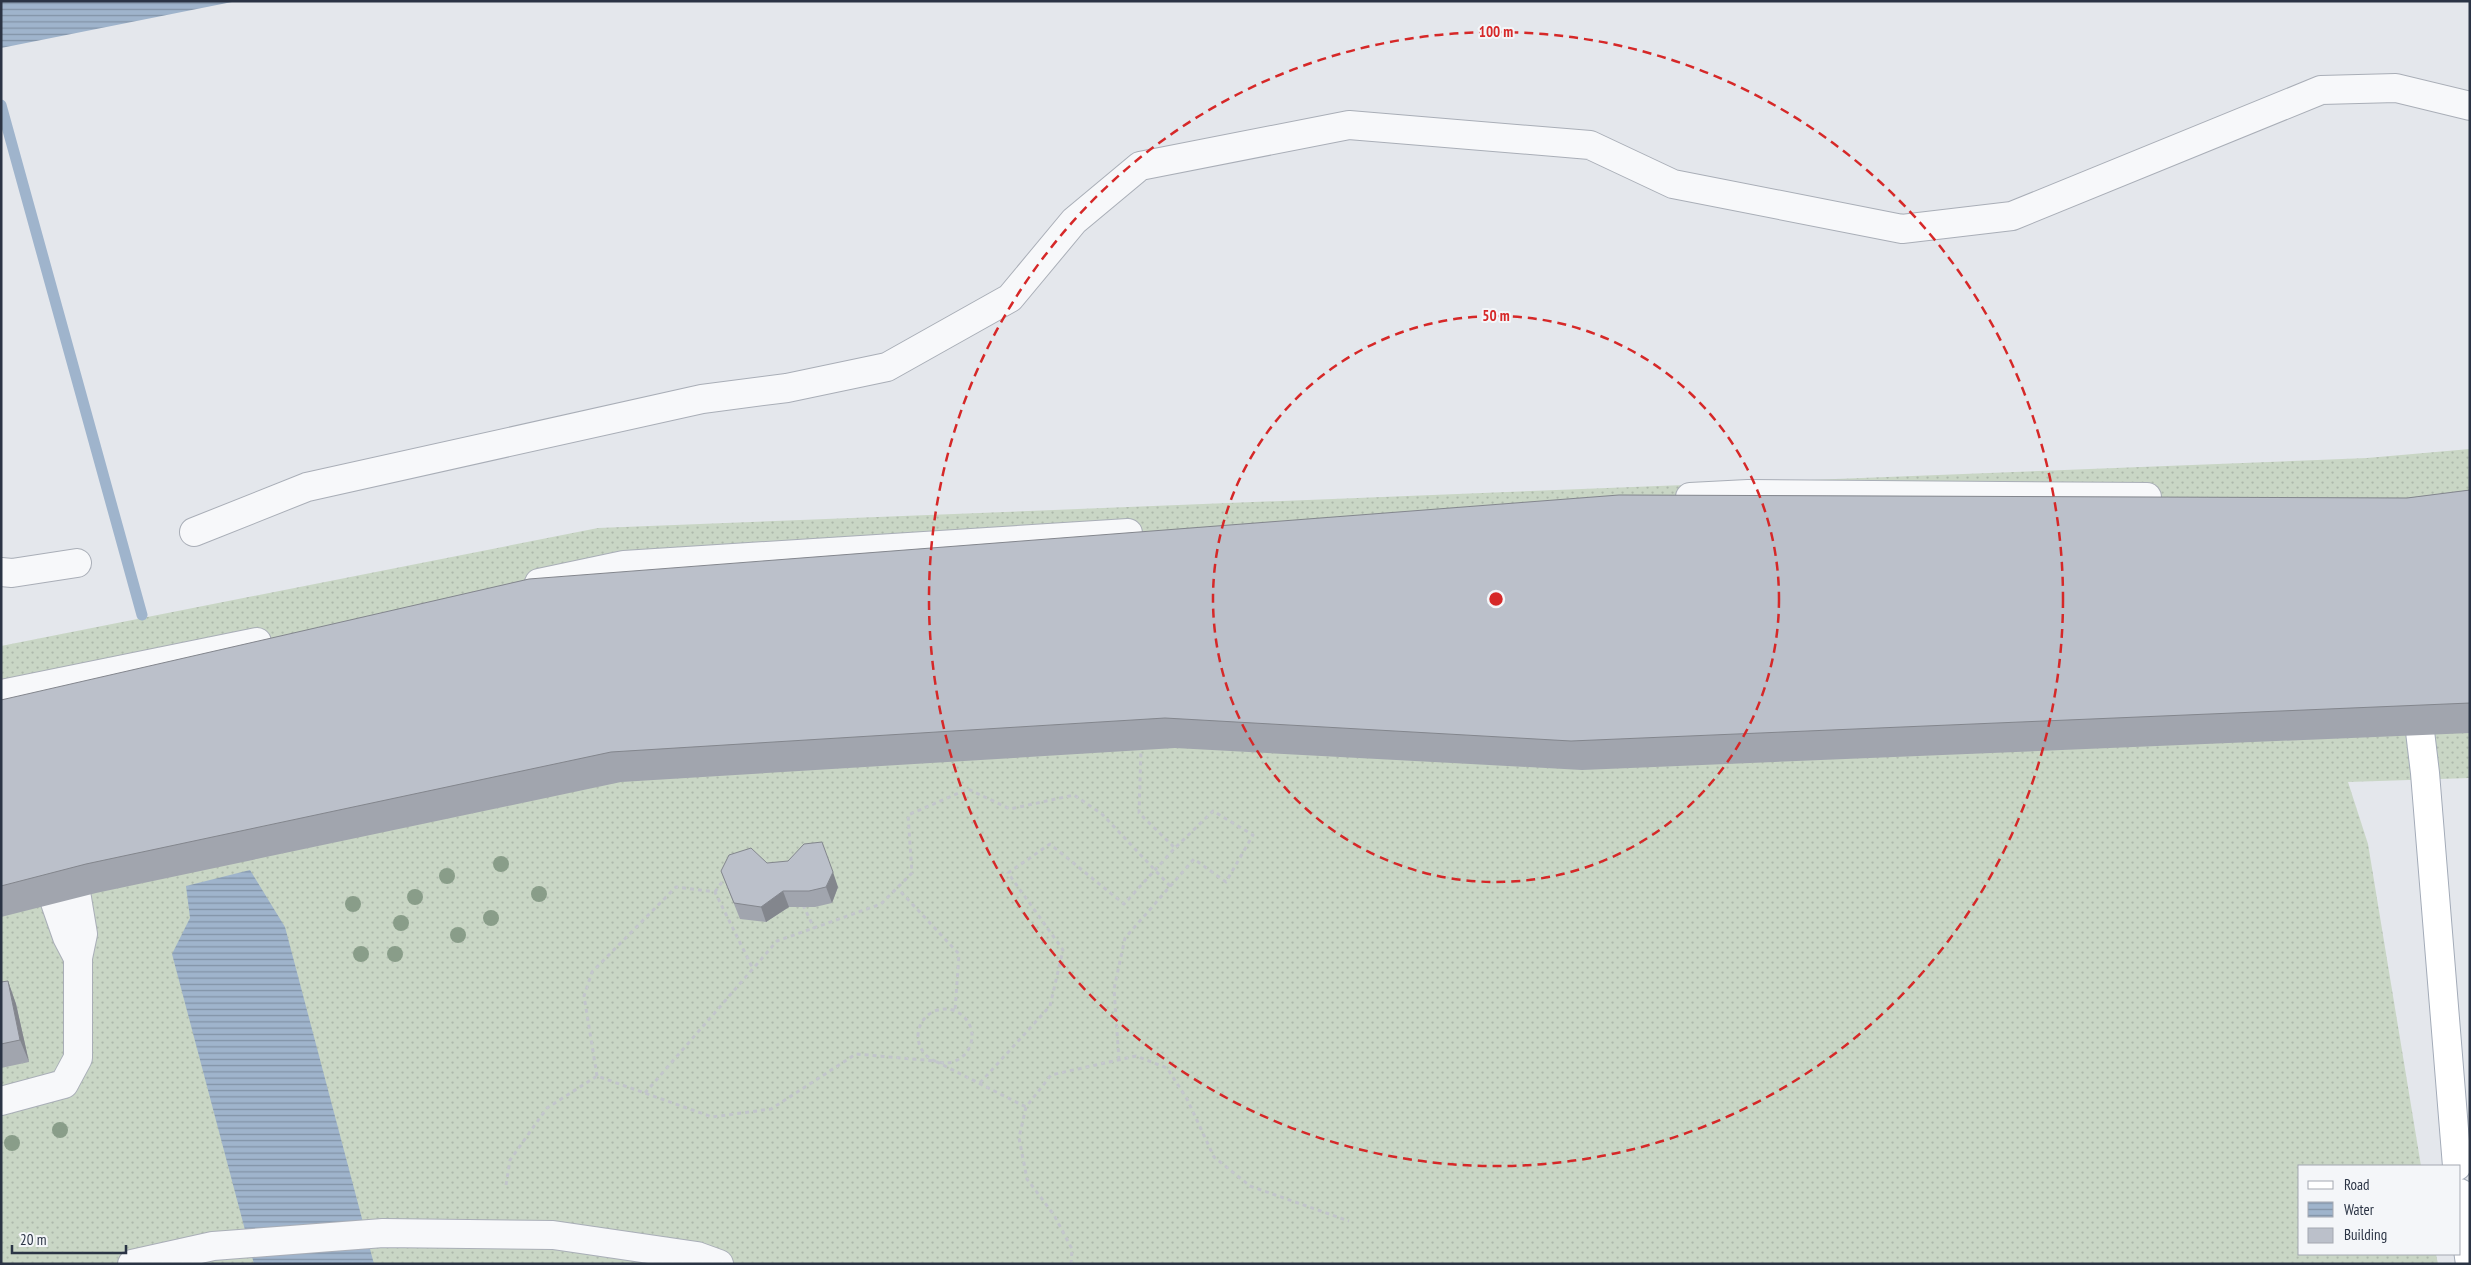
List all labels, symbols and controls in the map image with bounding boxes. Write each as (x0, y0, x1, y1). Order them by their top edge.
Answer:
text: 100 m (1479, 22, 1513, 41)
text: 50 m (1482, 306, 1510, 325)
centre of rings (1487, 590, 1505, 608)
legend (2298, 1165, 2461, 1255)
text: Road (2344, 1175, 2370, 1194)
text: Water (2344, 1200, 2375, 1219)
scale bar (12, 1222, 126, 1254)
text: Building (2344, 1225, 2387, 1244)
text: 20 m (20, 1230, 46, 1249)

